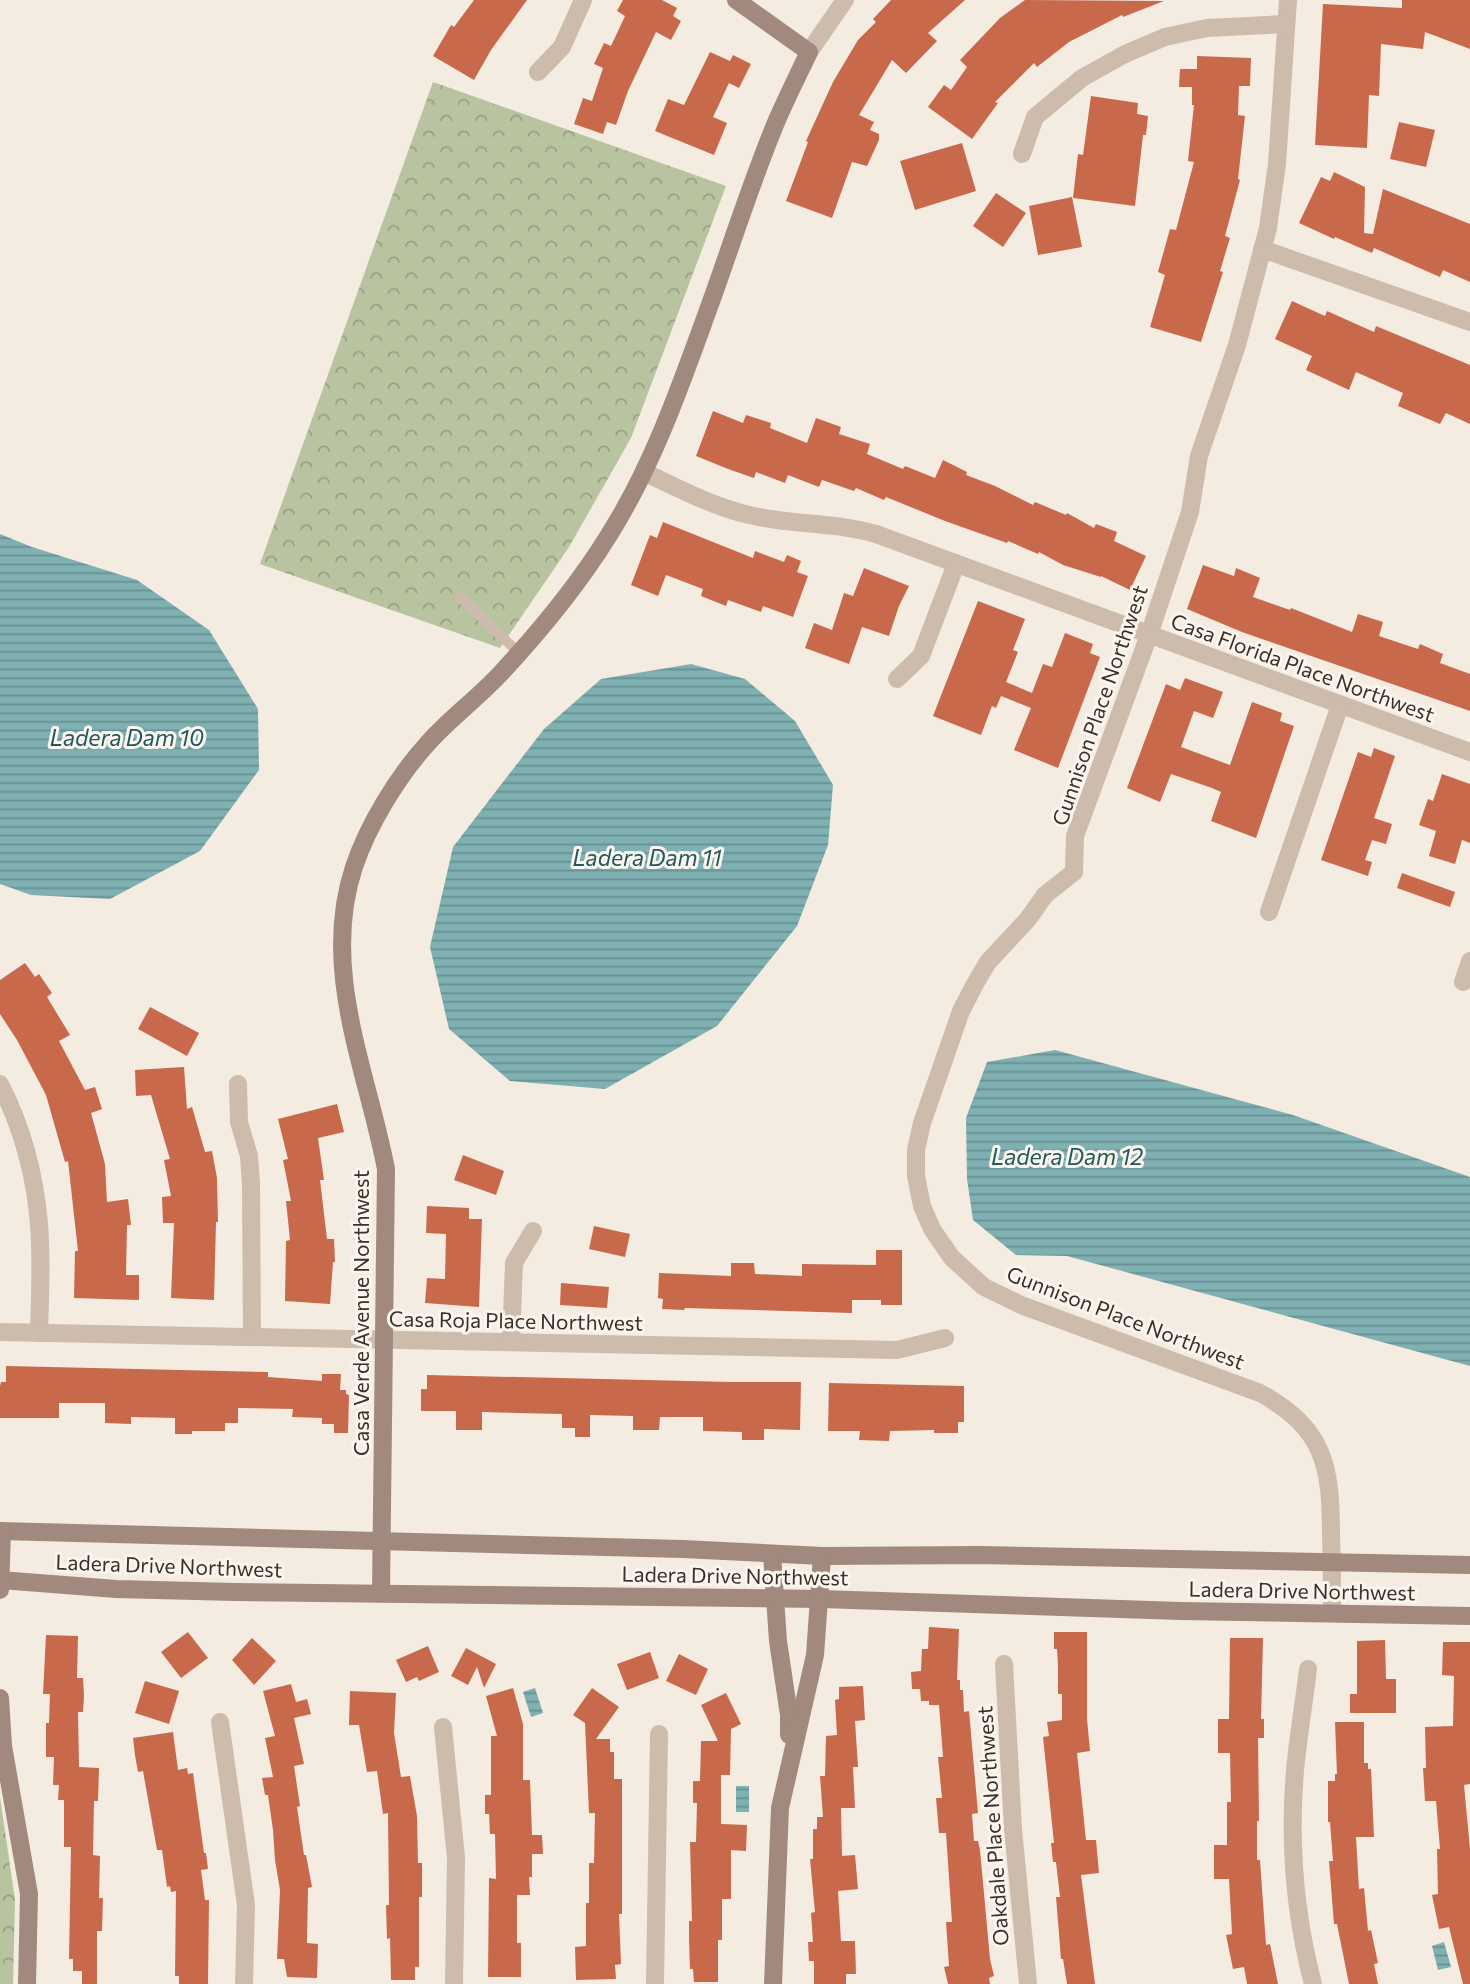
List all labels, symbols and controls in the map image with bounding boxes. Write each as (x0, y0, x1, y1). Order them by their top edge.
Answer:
street label: Gunnison Place Northwest (1046, 582, 1152, 828)
street label: Casa Florida Place Northwest (1168, 608, 1438, 726)
water label: Ladera Dam 10 (50, 723, 204, 751)
water label: Ladera Dam 11 (572, 843, 722, 871)
water label: Ladera Dam 12 (991, 1142, 1143, 1170)
street label: Casa Verde Avenue Northwest (348, 1170, 373, 1456)
street label: Gunnison Place Northwest (1004, 1260, 1248, 1374)
street label: Casa Roja Place Northwest (389, 1305, 643, 1335)
street label: Ladera Drive Northwest (55, 1549, 283, 1581)
street label: Ladera Drive Northwest (621, 1561, 849, 1589)
street label: Ladera Drive Northwest (1188, 1576, 1416, 1604)
street label: Oakdale Place Northwest (971, 1705, 1013, 1947)

